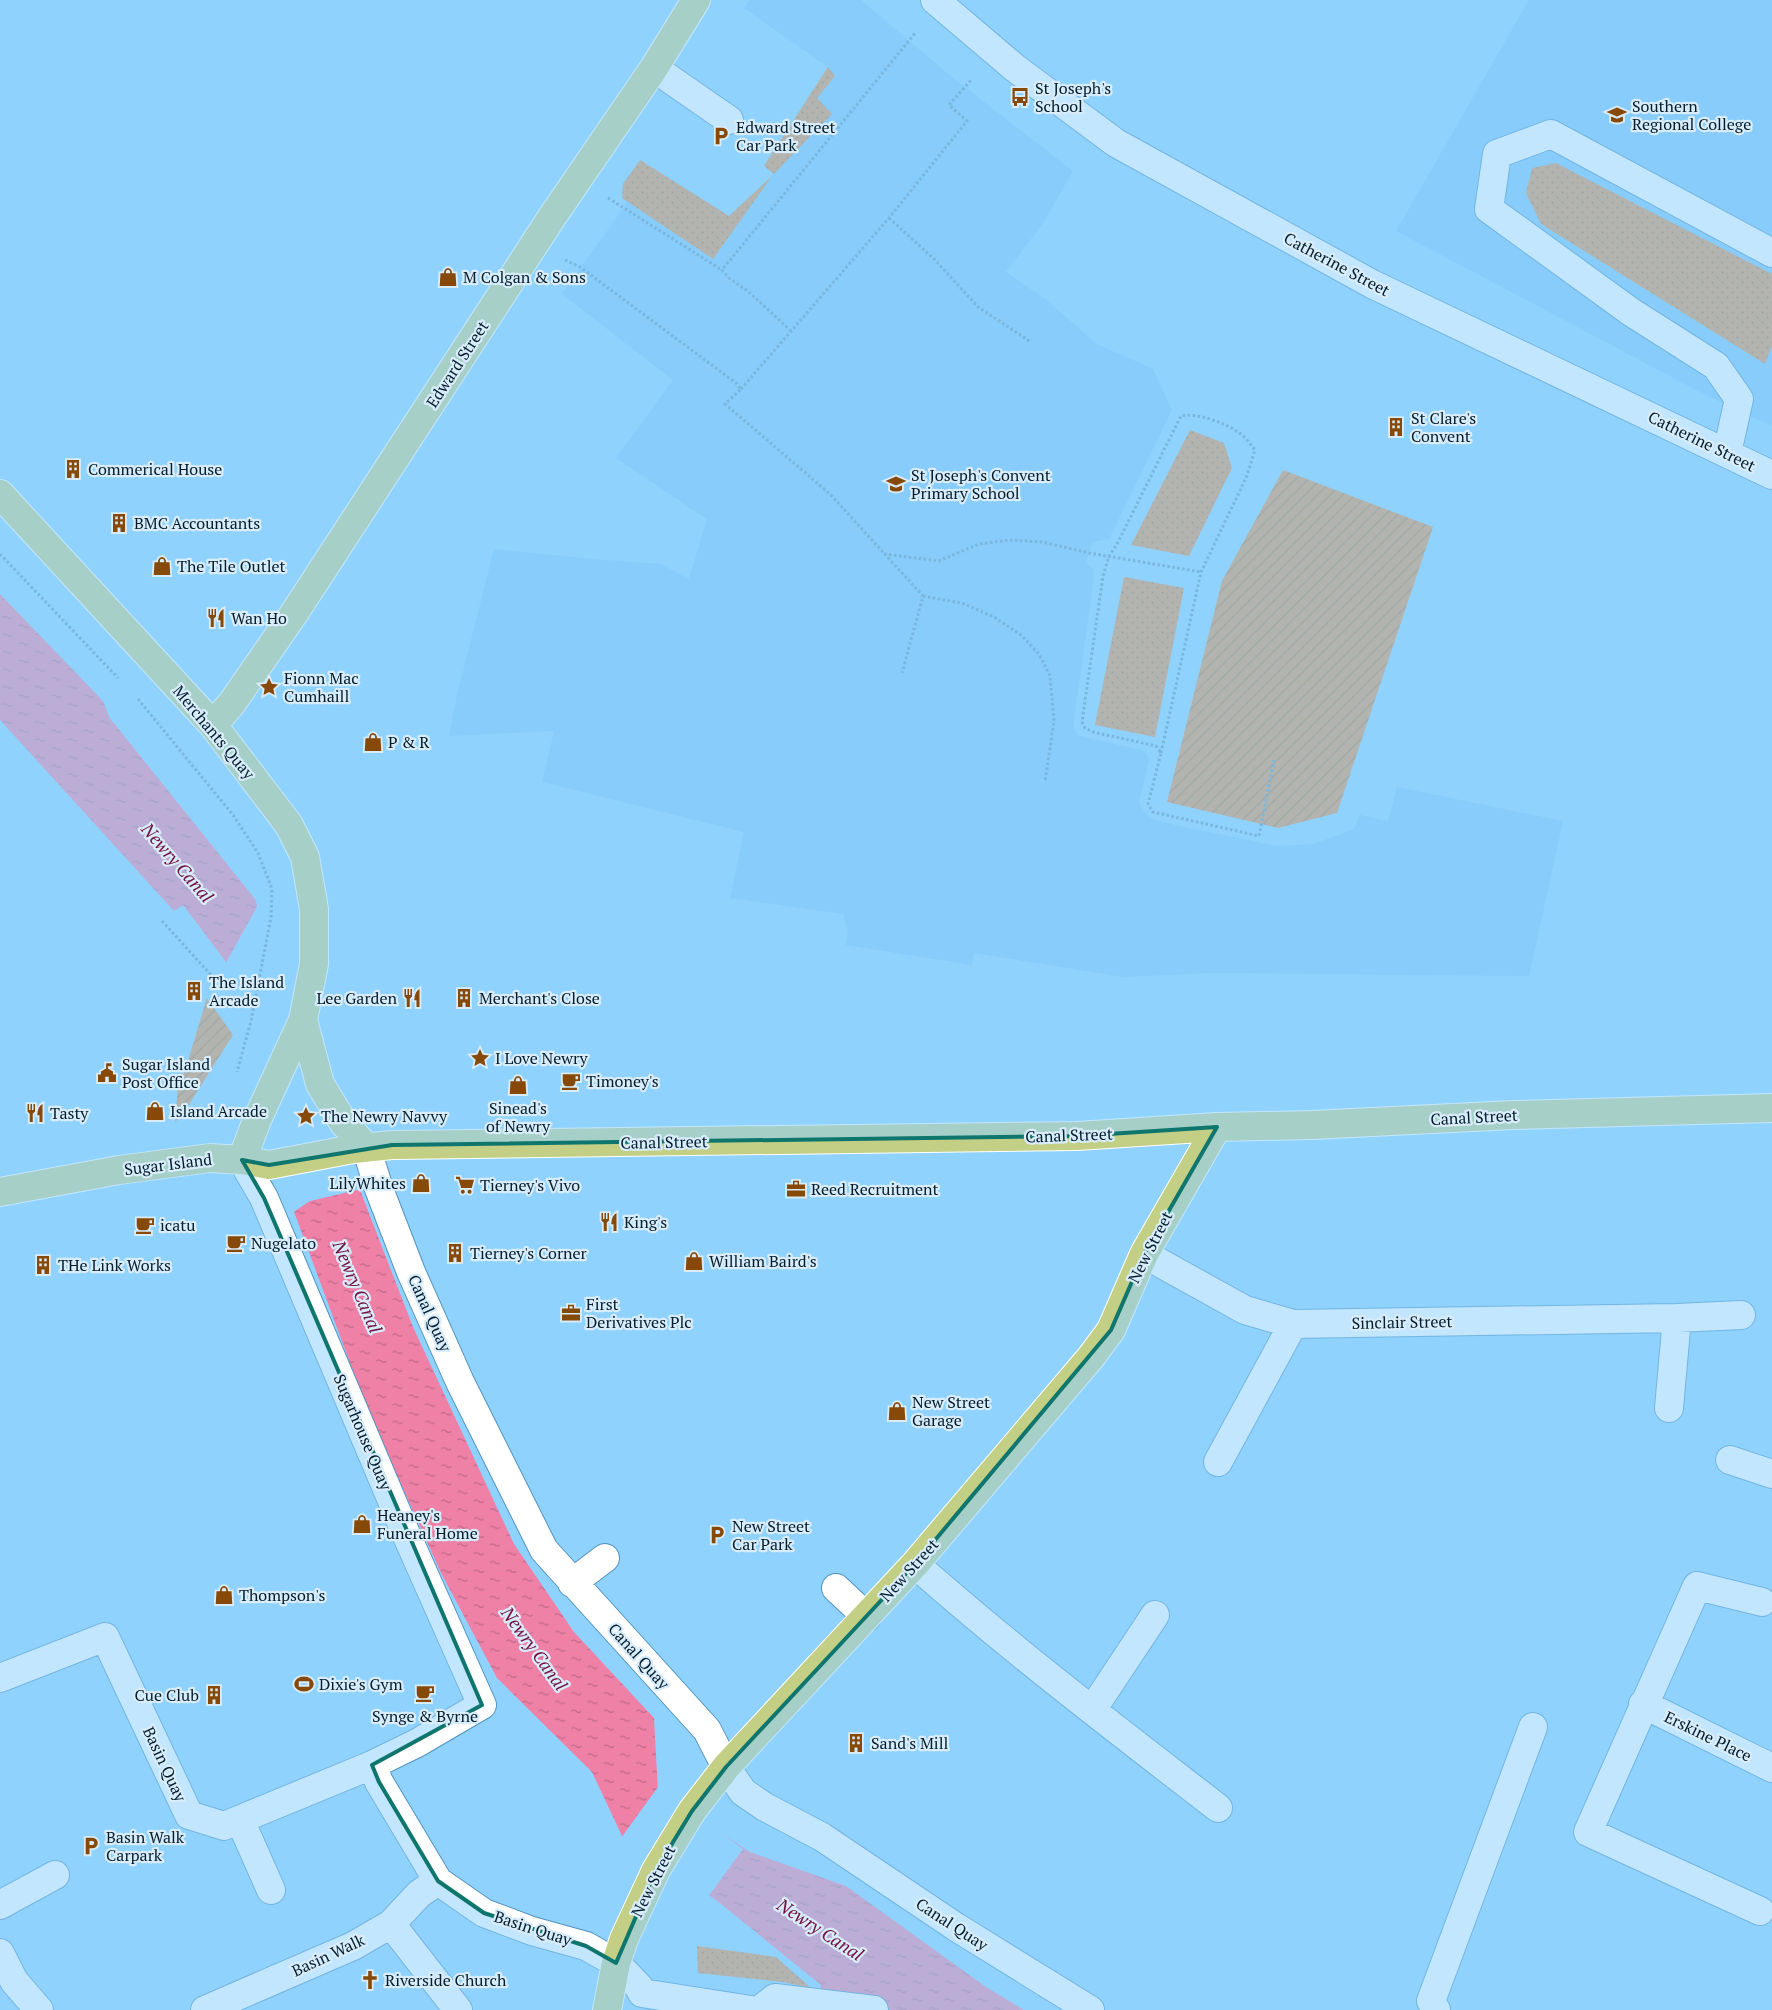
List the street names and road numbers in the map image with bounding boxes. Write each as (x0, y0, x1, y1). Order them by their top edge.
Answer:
street label: Catherine Street (1280, 227, 1394, 301)
street label: Edward Street (421, 316, 493, 412)
street label: Catherine Street (1645, 405, 1759, 477)
street label: Merchants Quay (168, 680, 260, 784)
street label: Canal Street (1430, 1104, 1518, 1130)
street label: Canal Street (1025, 1122, 1113, 1148)
street label: Canal Street (620, 1130, 708, 1154)
street label: Sugar Island (123, 1148, 213, 1180)
street label: New Street (1123, 1207, 1178, 1287)
street label: Canal Quay (403, 1271, 457, 1356)
street label: Sinclair Street (1351, 1310, 1453, 1334)
street label: Sugarhouse Quay (329, 1371, 398, 1494)
street label: New Street (875, 1534, 943, 1606)
street label: Canal Quay (603, 1618, 675, 1694)
street label: Erskine Place (1661, 1705, 1755, 1767)
street label: Basin Quay (138, 1723, 192, 1806)
street label: New Street (626, 1841, 681, 1921)
street label: Canal Quay (912, 1892, 993, 1956)
street label: Basin Quay (491, 1905, 575, 1951)
street label: Basin Walk (288, 1928, 369, 1981)

